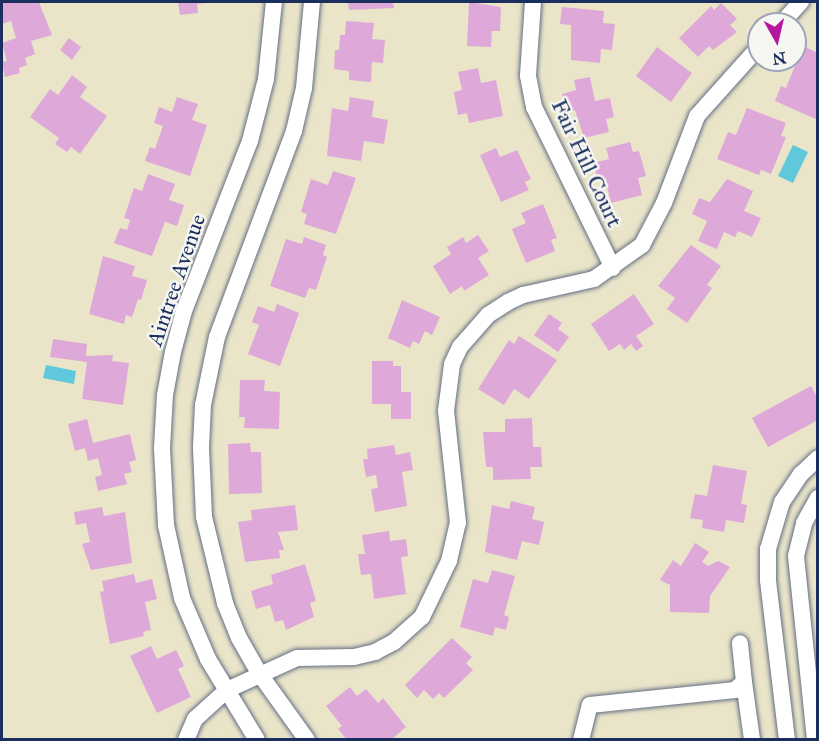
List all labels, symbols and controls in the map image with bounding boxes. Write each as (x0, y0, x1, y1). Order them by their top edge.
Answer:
north arrow (747, 12, 807, 72)
text: N (771, 48, 787, 69)
street label: Fair Hill Court (546, 95, 628, 231)
street label: Aintree Avenue (141, 211, 211, 349)

